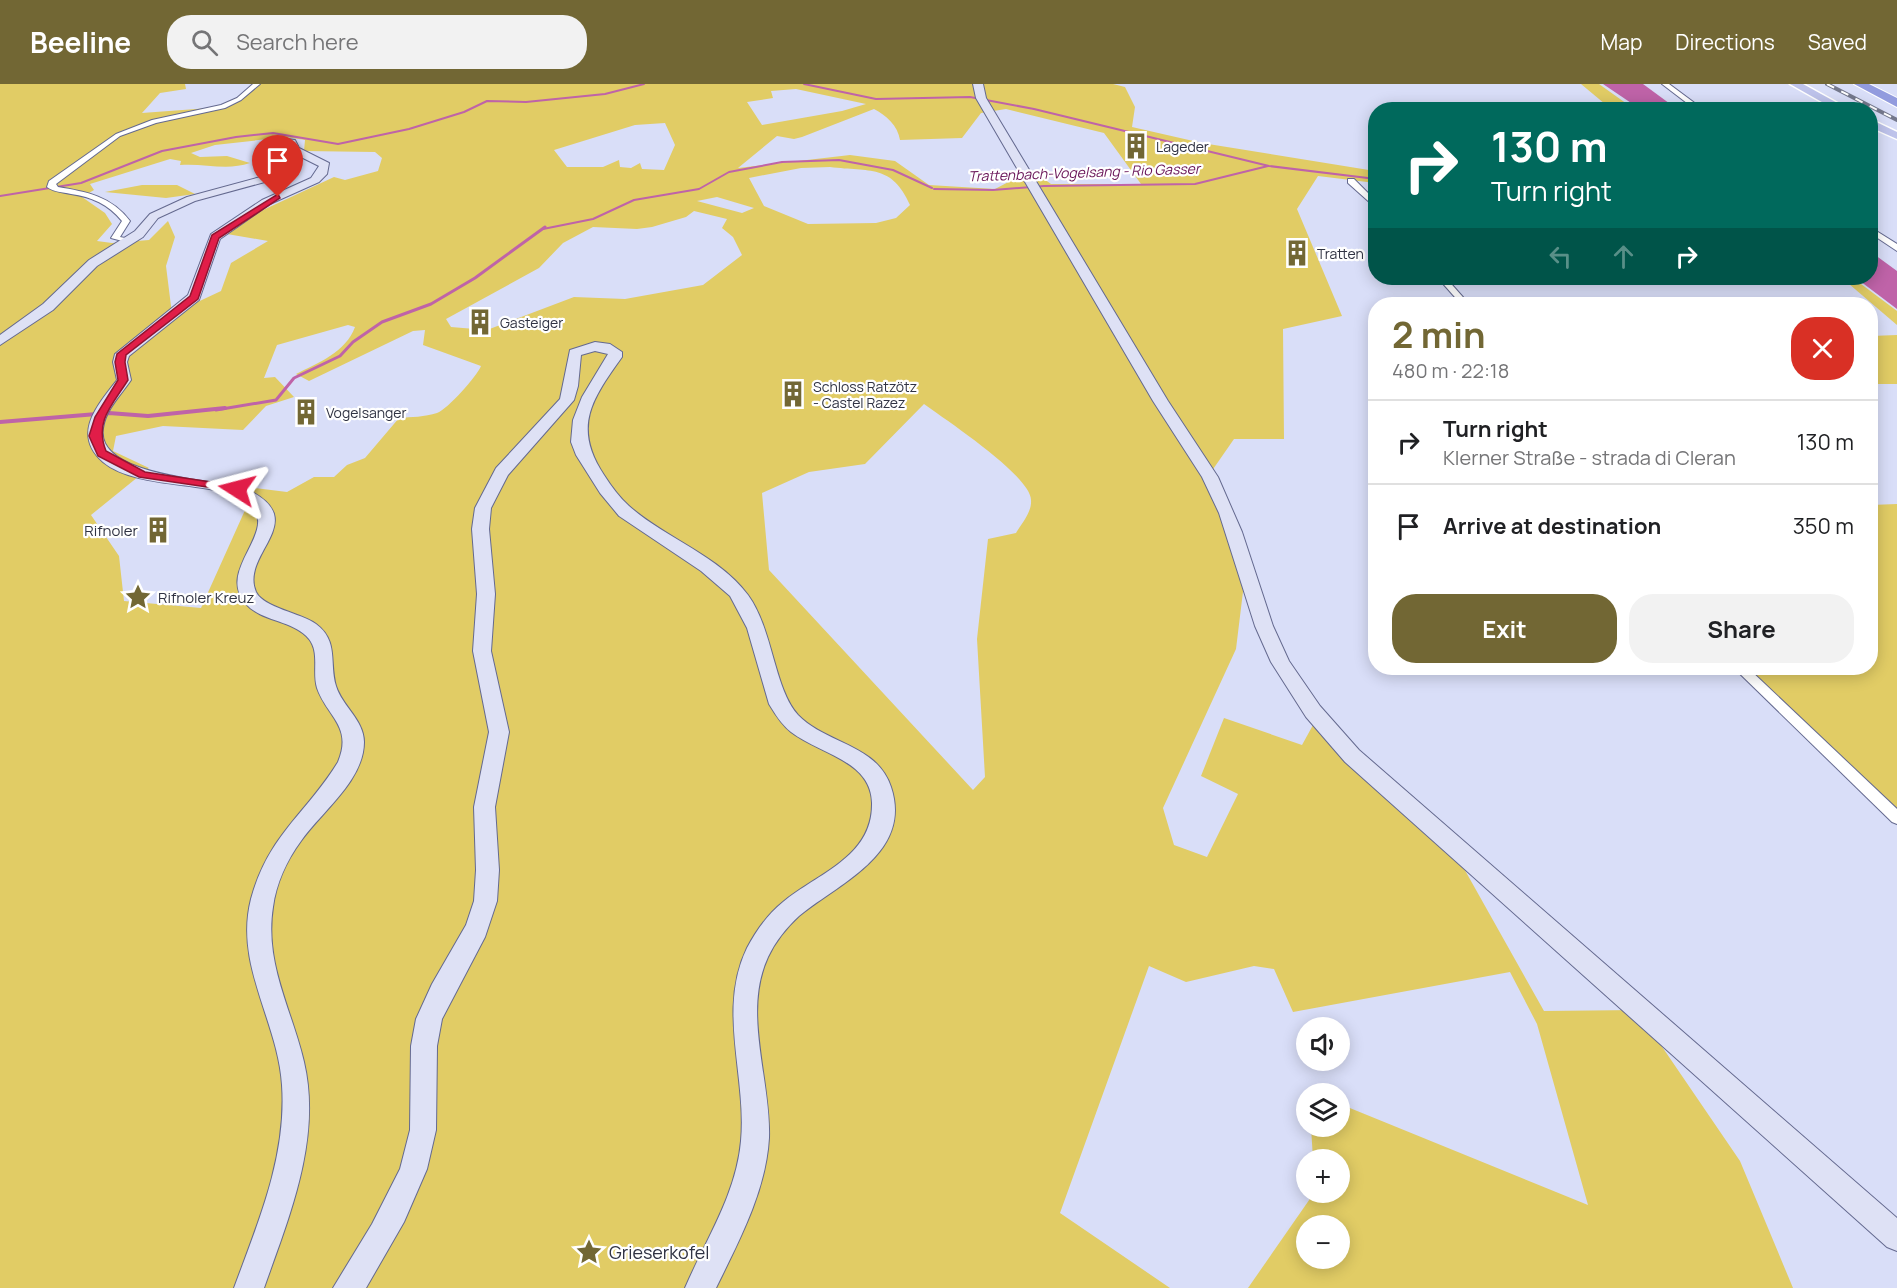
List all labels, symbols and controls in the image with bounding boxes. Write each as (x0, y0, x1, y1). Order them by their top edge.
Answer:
search box (167, 15, 587, 69)
text: Beeline (30, 23, 131, 61)
icon: search (188, 26, 221, 59)
text: Search here (236, 27, 359, 57)
text: Map (1601, 28, 1642, 56)
text: Directions (1675, 28, 1775, 56)
text: Saved (1808, 28, 1867, 56)
text: 130 m (1491, 117, 1608, 175)
icon: right (1392, 126, 1470, 204)
building icon: Lageder (1121, 131, 1151, 161)
pin (252, 135, 303, 197)
place label: Lageder (1156, 137, 1209, 156)
icon: arrive (261, 144, 294, 177)
water label: Trattenbach-Vogelsang - Rio Gasser (968, 158, 1202, 186)
text: Turn right (1491, 172, 1612, 209)
building icon: Tratten (1282, 238, 1312, 268)
icon: left (1544, 240, 1577, 273)
icon: ahead (1607, 240, 1640, 273)
icon: right (1670, 240, 1703, 273)
place label: Tratten (1317, 244, 1364, 263)
building icon: Gasteiger (465, 307, 495, 337)
text: 2 min (1392, 310, 1486, 359)
place label: Gasteiger (500, 313, 563, 332)
button: close (1791, 317, 1854, 380)
text: 480 m · 22:18 (1392, 357, 1509, 384)
place label: Schloss Ratzötz - Castel Razez (813, 377, 917, 412)
building icon: Schloss Ratzötz - Castel Razez (778, 379, 808, 409)
building icon: Vogelsanger (291, 397, 321, 427)
place label: Vogelsanger (326, 403, 407, 422)
text: Turn right (1443, 414, 1548, 444)
icon: right (1392, 426, 1425, 459)
text: 130 m (1797, 427, 1854, 457)
text: Klerner Straße - strada di Cleran (1443, 444, 1736, 471)
position arrow (205, 457, 269, 521)
icon: arrive (1392, 510, 1425, 543)
text: Arrive at destination (1443, 511, 1661, 541)
text: 350 m (1793, 511, 1854, 541)
building icon: Rifnoler (143, 515, 173, 545)
place label: Rifnoler (84, 520, 139, 541)
place icon: Rifnoler Kreuz (123, 582, 153, 612)
place label: Rifnoler Kreuz (158, 587, 255, 608)
button: Exit (1392, 594, 1617, 663)
button: Share (1629, 594, 1854, 663)
map controls (1296, 1017, 1350, 1269)
button: sound (1296, 1017, 1350, 1071)
button: layers (1296, 1083, 1350, 1137)
button: + (1296, 1149, 1350, 1203)
button: − (1296, 1215, 1350, 1269)
place icon: Grieserkofel (574, 1237, 604, 1267)
place label: Grieserkofel (609, 1240, 710, 1264)

